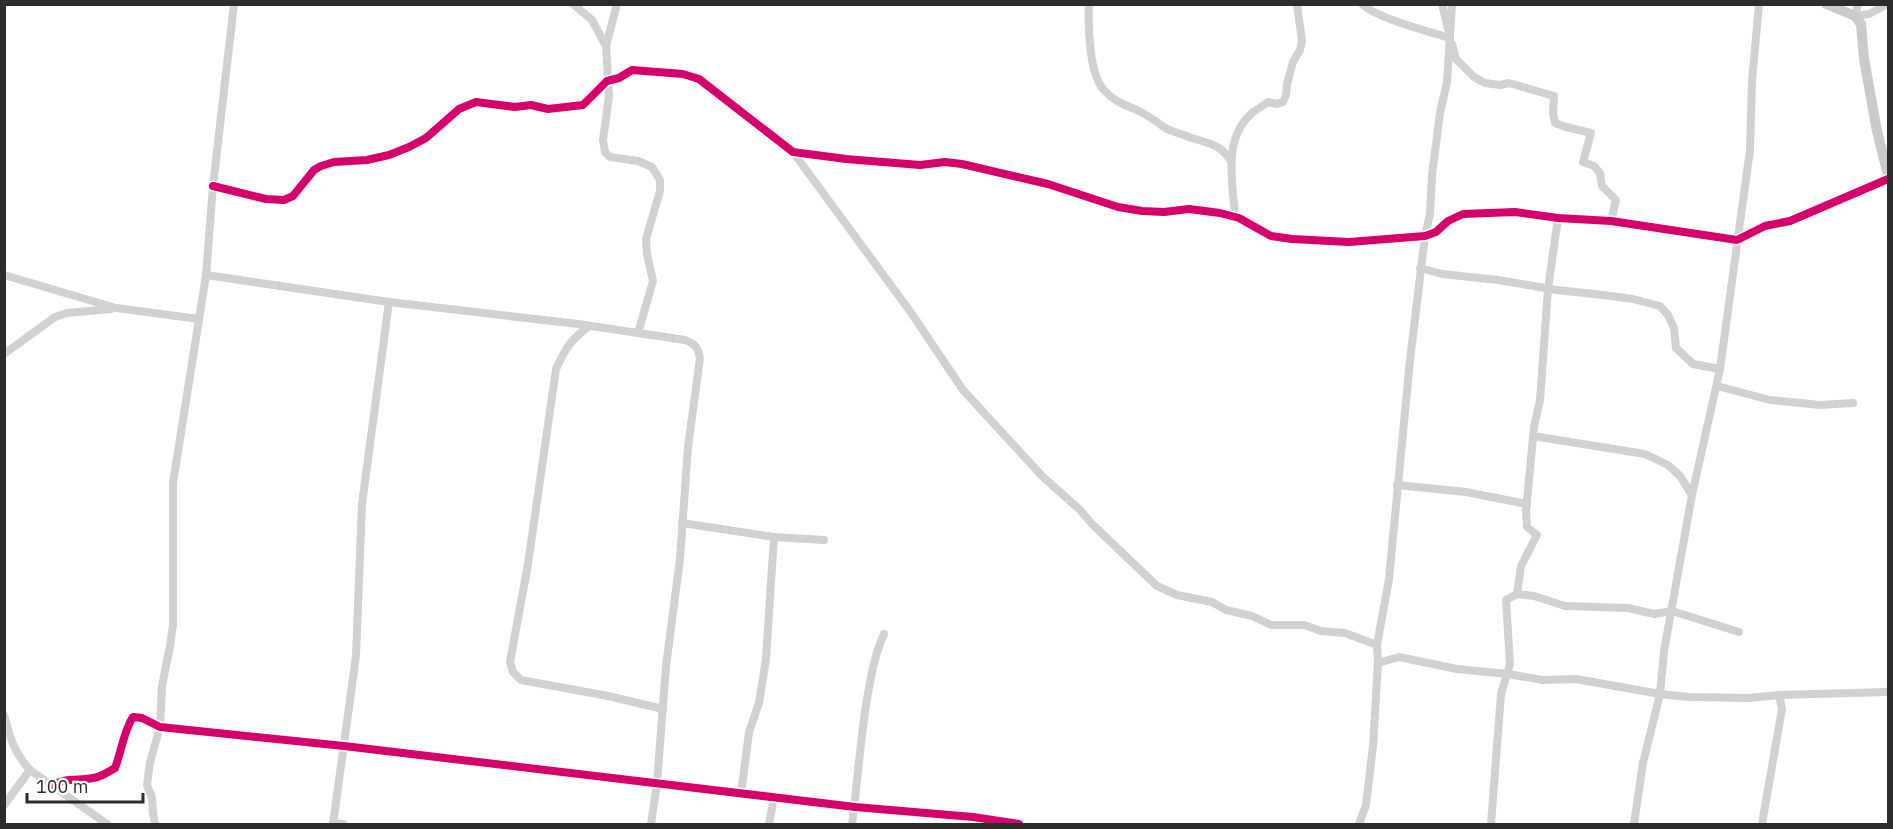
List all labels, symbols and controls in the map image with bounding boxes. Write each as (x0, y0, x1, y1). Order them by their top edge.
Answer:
scale bar (27, 766, 142, 804)
text: 100 m (36, 775, 88, 798)

